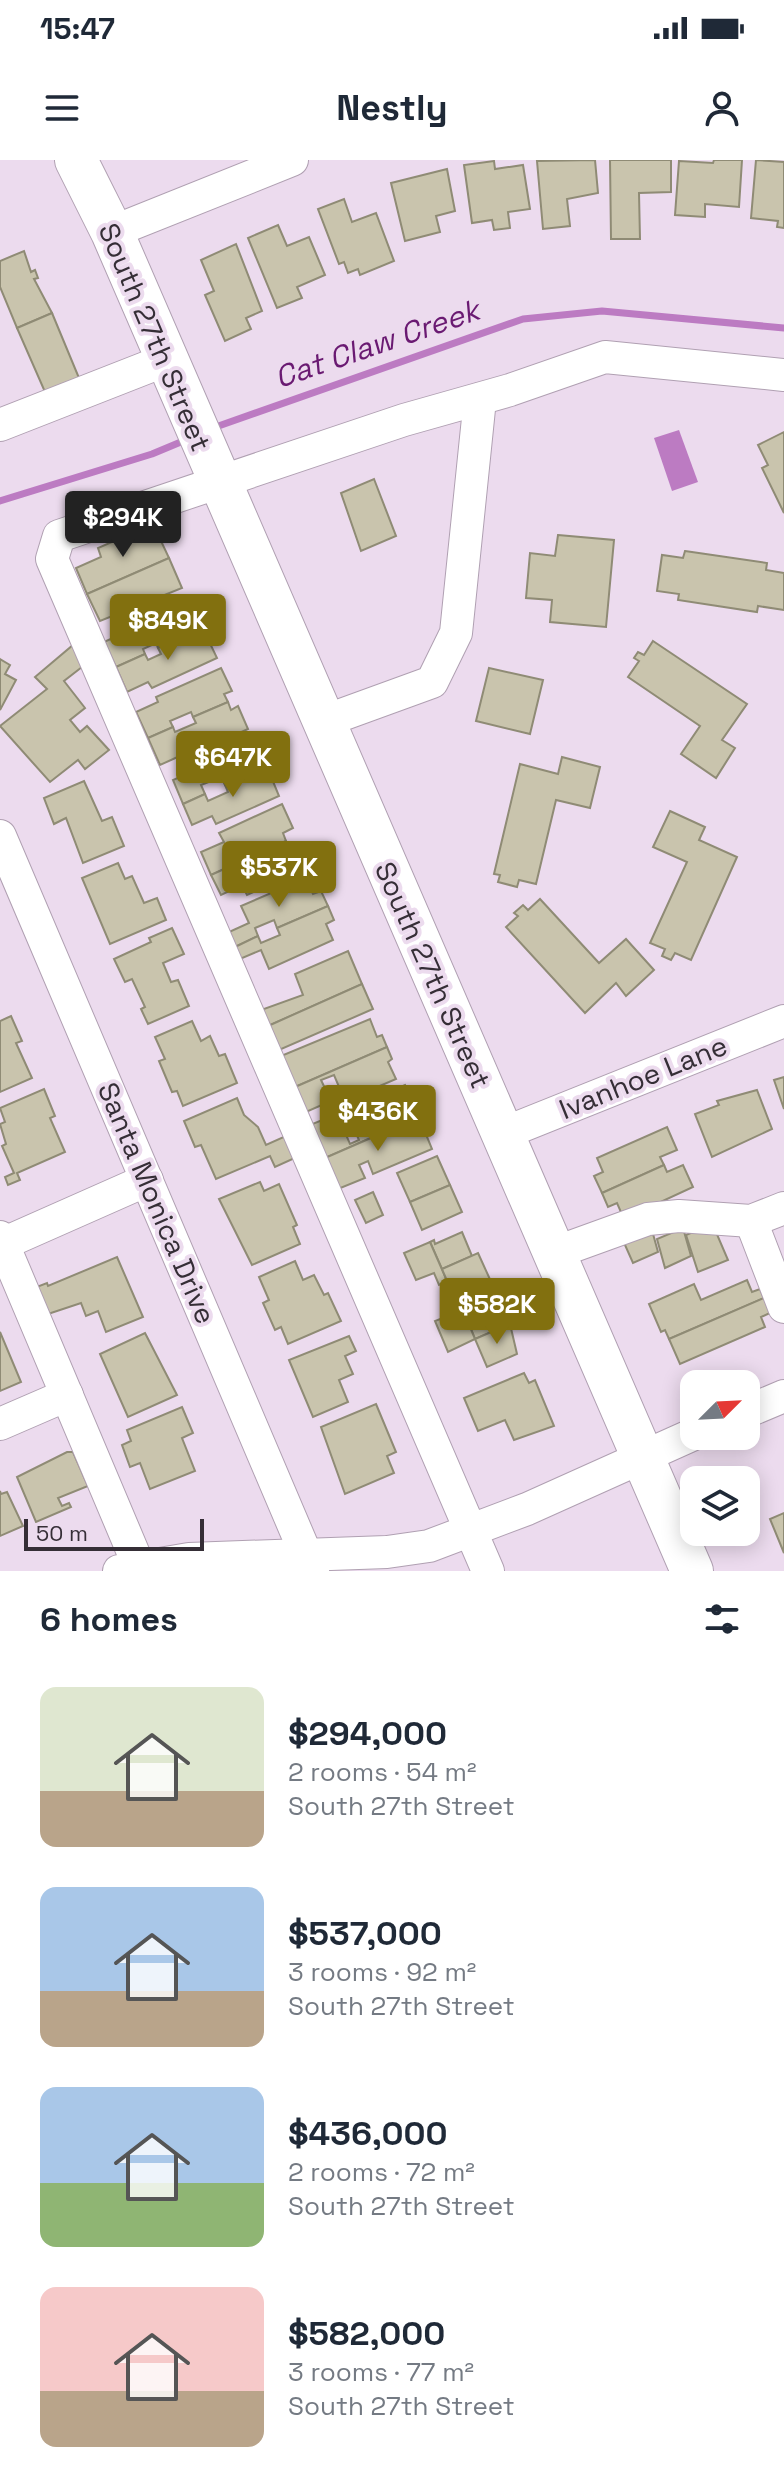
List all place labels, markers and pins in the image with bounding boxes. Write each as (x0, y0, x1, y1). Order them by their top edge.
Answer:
pin: $294K (67, 491, 179, 559)
pin: $849K (112, 594, 224, 662)
pin: $647K (177, 731, 289, 799)
pin: $537K (223, 841, 335, 909)
pin: $436K (322, 1085, 434, 1153)
pin: $582K (441, 1278, 553, 1346)

